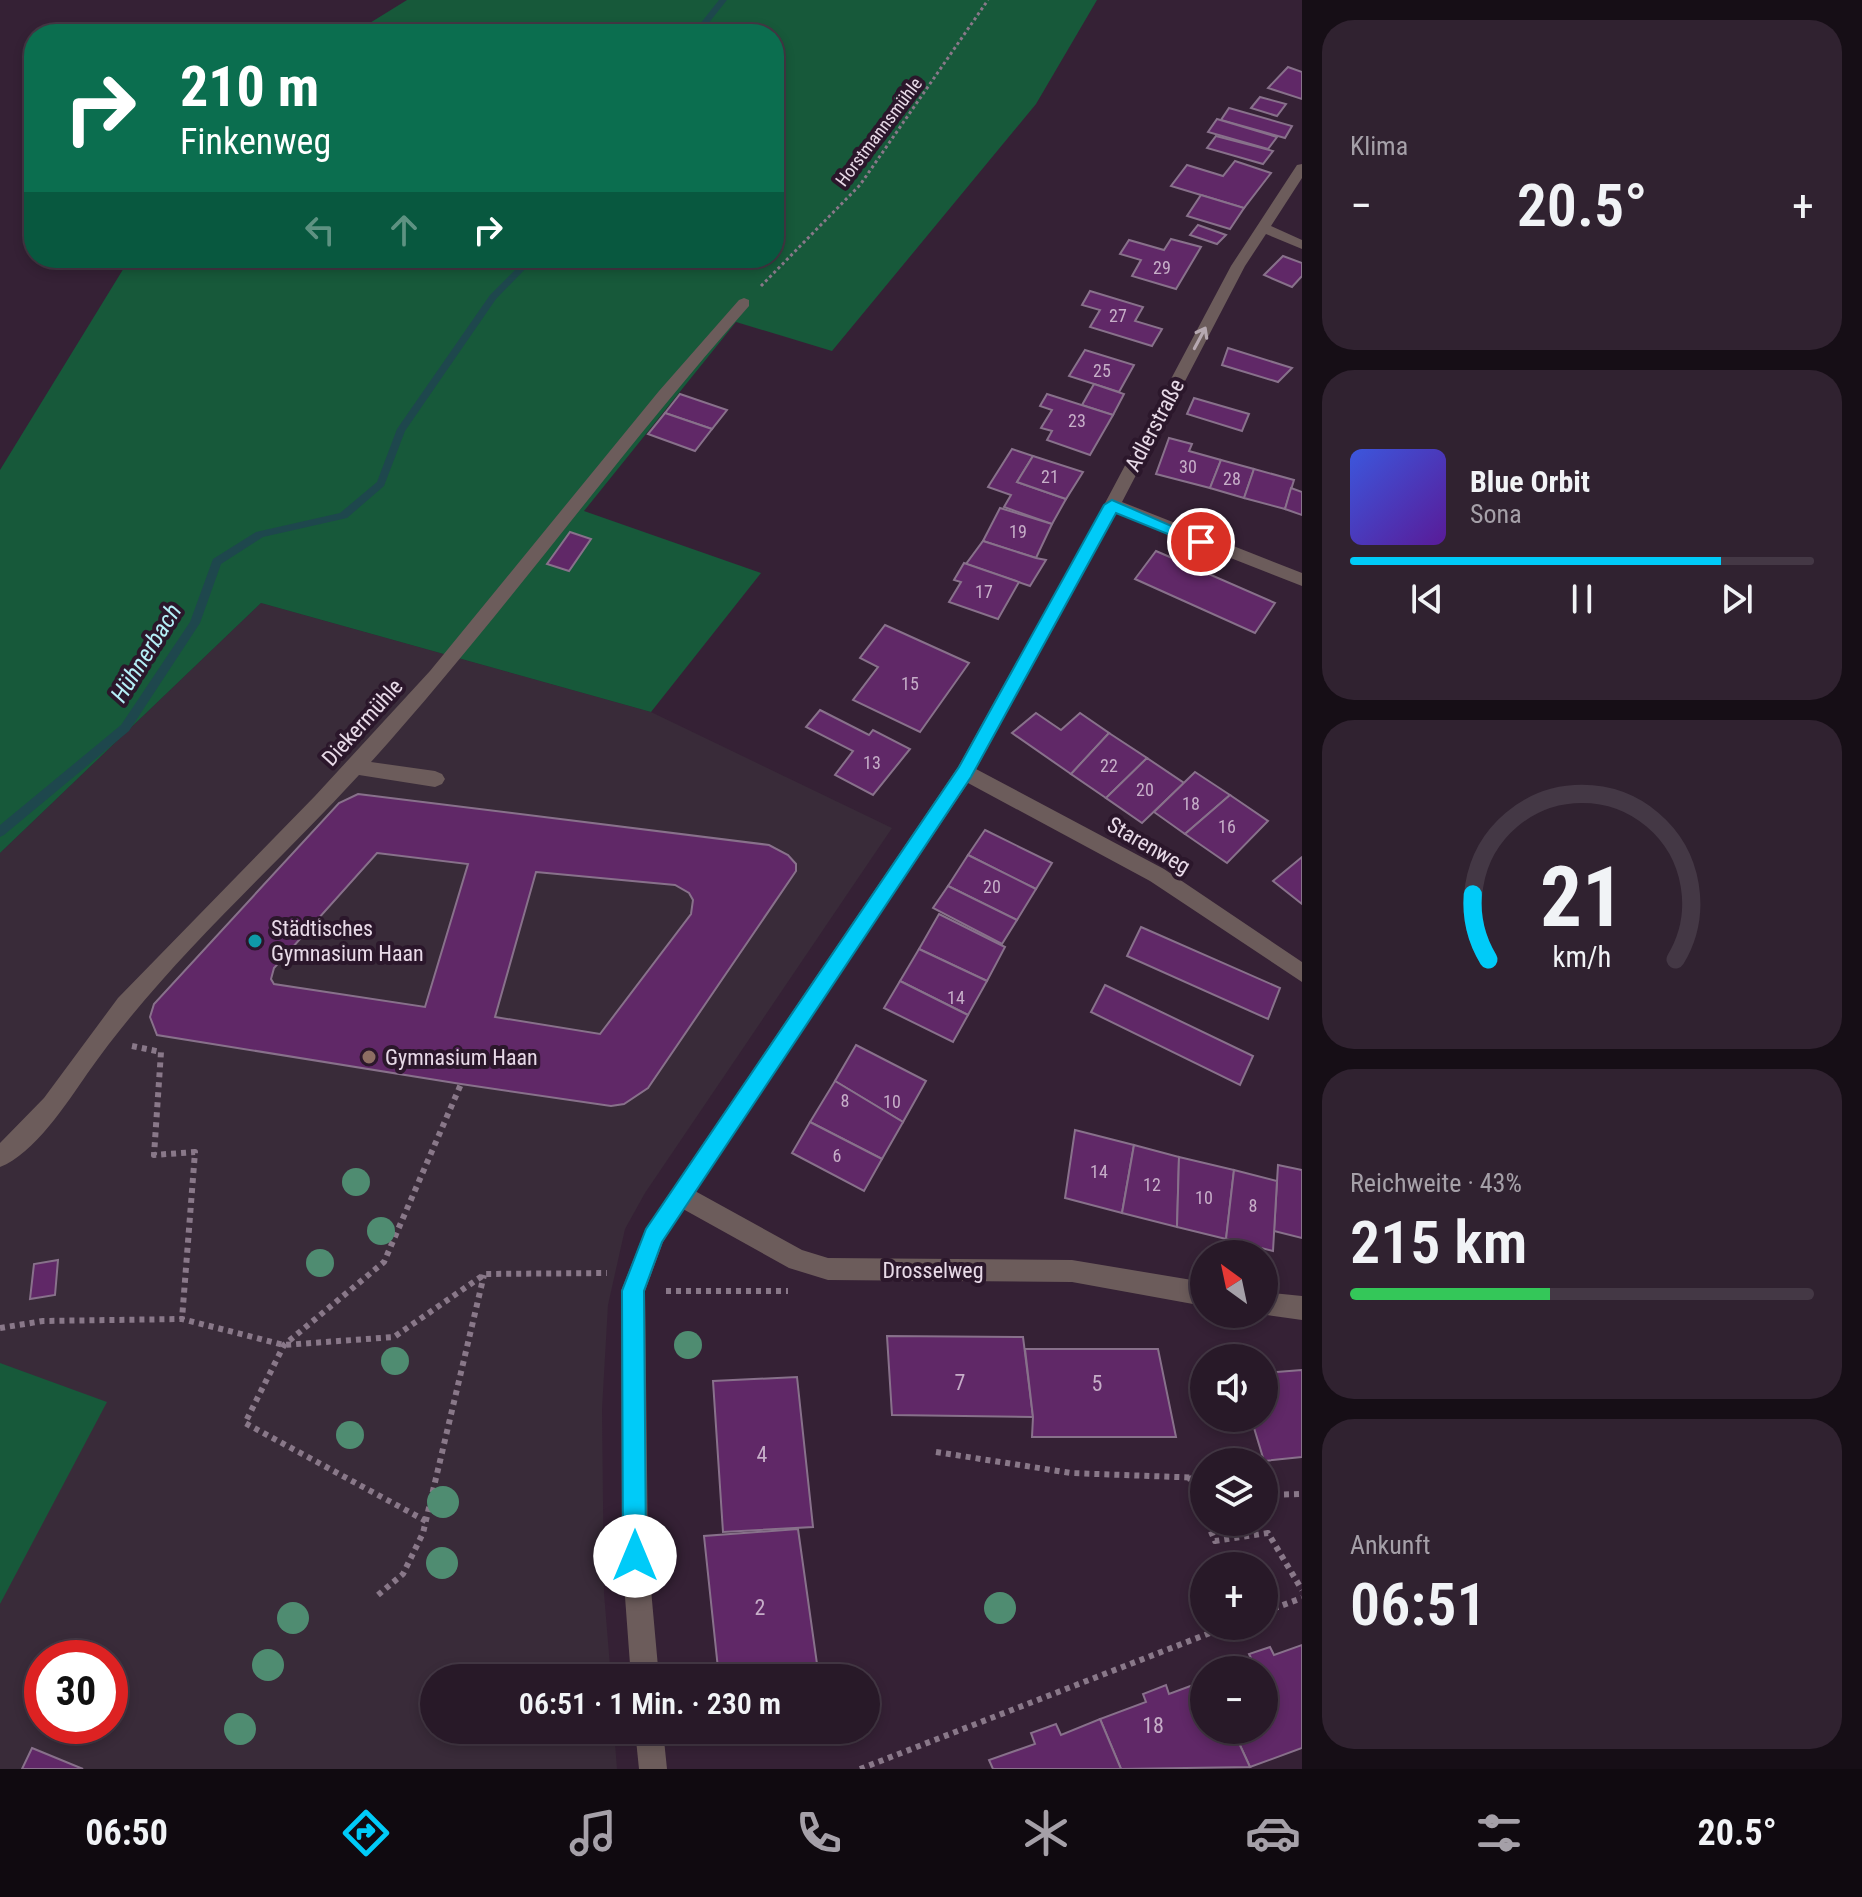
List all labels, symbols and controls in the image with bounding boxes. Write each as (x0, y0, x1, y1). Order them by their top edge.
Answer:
text: 210 m (180, 54, 319, 120)
icon: right (48, 56, 152, 160)
street label: Horstmannsmühle (831, 73, 926, 190)
text: Finkenweg (180, 121, 331, 163)
text: Klima (1350, 131, 1408, 161)
text: 20.5° (1517, 170, 1647, 241)
text: − (1350, 180, 1372, 232)
text: + (1792, 180, 1814, 232)
icon: left (298, 208, 342, 252)
icon: ahead (382, 208, 426, 252)
icon: right (466, 208, 510, 252)
house number: 29 (1153, 257, 1171, 278)
house number: 27 (1109, 305, 1127, 326)
one-way arrow (1192, 327, 1208, 350)
house number: 25 (1093, 360, 1111, 381)
street label: Adlerstraße (1120, 375, 1189, 476)
house number: 23 (1068, 410, 1086, 431)
house number: 30 (1179, 456, 1197, 477)
text: Blue Orbit (1470, 464, 1590, 499)
house number: 21 (1041, 466, 1059, 487)
house number: 28 (1223, 468, 1241, 489)
text: Sona (1470, 499, 1522, 529)
pin (1167, 508, 1235, 576)
icon: arrive (1179, 520, 1223, 564)
house number: 19 (1009, 521, 1027, 542)
icon: previous (1405, 577, 1449, 621)
icon: pause (1560, 577, 1604, 621)
icon: next (1715, 577, 1759, 621)
house number: 17 (975, 581, 993, 602)
water label: Hühnerbach (105, 599, 187, 707)
house number: 15 (901, 673, 919, 694)
street label: Diekermühle (317, 674, 408, 771)
house number: 13 (863, 752, 881, 773)
house number: 22 (1100, 755, 1118, 776)
house number: 20 (1136, 779, 1154, 800)
house number: 18 (1182, 793, 1200, 814)
street label: Starenweg (1103, 812, 1195, 879)
house number: 16 (1218, 816, 1236, 837)
text: 21 (1540, 849, 1624, 946)
house number: 20 (983, 876, 1001, 897)
place label: Städtisches Gymnasium Haan (271, 916, 424, 966)
marker: Städtisches Gymnasium Haan (246, 932, 264, 950)
text: km/h (1553, 941, 1611, 975)
house number: 14 (947, 987, 965, 1008)
place label: Gymnasium Haan (385, 1045, 538, 1070)
marker: Gymnasium Haan (360, 1048, 378, 1066)
house number: 8 (841, 1090, 849, 1111)
house number: 10 (883, 1091, 901, 1112)
house number: 6 (833, 1145, 841, 1166)
house number: 14 (1090, 1161, 1108, 1182)
text: Reichweite · 43% (1350, 1168, 1522, 1198)
house number: 12 (1143, 1174, 1161, 1195)
house number: 10 (1195, 1187, 1213, 1208)
house number: 8 (1249, 1195, 1257, 1216)
text: 215 km (1350, 1207, 1527, 1278)
north arrow (1190, 1240, 1278, 1328)
map controls (1190, 1240, 1278, 1744)
street label: Drosselweg (883, 1258, 983, 1283)
button: sound (1190, 1344, 1278, 1432)
house number: 7 (955, 1370, 965, 1395)
house number: 5 (1092, 1371, 1102, 1396)
house number: 4 (757, 1442, 768, 1467)
button: layers (1190, 1448, 1278, 1536)
position arrow (593, 1514, 677, 1598)
text: Ankunft (1350, 1530, 1430, 1560)
button: + (1190, 1552, 1278, 1640)
text: 06:51 (1350, 1569, 1487, 1640)
house number: 2 (755, 1595, 765, 1620)
speed limit sign: 30 (24, 1640, 128, 1744)
button: − (1190, 1656, 1278, 1744)
text: 06:51 · 1 Min. · 230 m (519, 1686, 781, 1721)
house number: 18 (1142, 1713, 1164, 1738)
icon: directions (338, 1805, 394, 1861)
icon: music (565, 1805, 621, 1861)
icon: phone (791, 1805, 847, 1861)
icon: climate (1018, 1805, 1074, 1861)
icon: car (1245, 1805, 1301, 1861)
icon: filters (1471, 1805, 1527, 1861)
text: 06:50 (85, 1812, 168, 1854)
text: 20.5° (1698, 1812, 1777, 1854)

